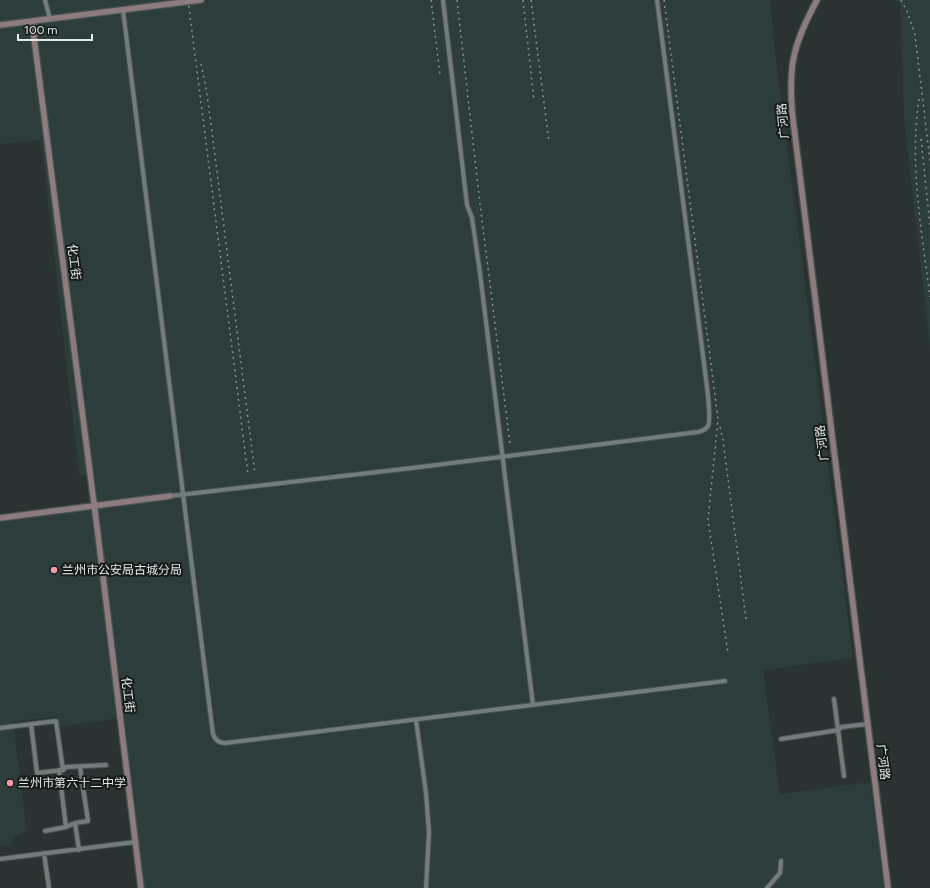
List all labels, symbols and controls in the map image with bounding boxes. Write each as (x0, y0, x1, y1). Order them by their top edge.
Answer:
scale bar (18, 16, 92, 42)
text: 100 m (24, 23, 58, 37)
street label: 广河路 (774, 102, 792, 140)
street label: 化工街 (65, 243, 83, 281)
street label: 广河路 (813, 424, 831, 462)
place label: 兰州市公安局古城分局 (62, 563, 182, 577)
marker: 兰州市公安局古城分局 (49, 565, 59, 575)
street label: 化工街 (119, 676, 137, 714)
street label: 广河路 (874, 743, 892, 781)
place label: 兰州市第六十二中学 (18, 776, 126, 790)
marker: 兰州市第六十二中学 (5, 778, 15, 788)

